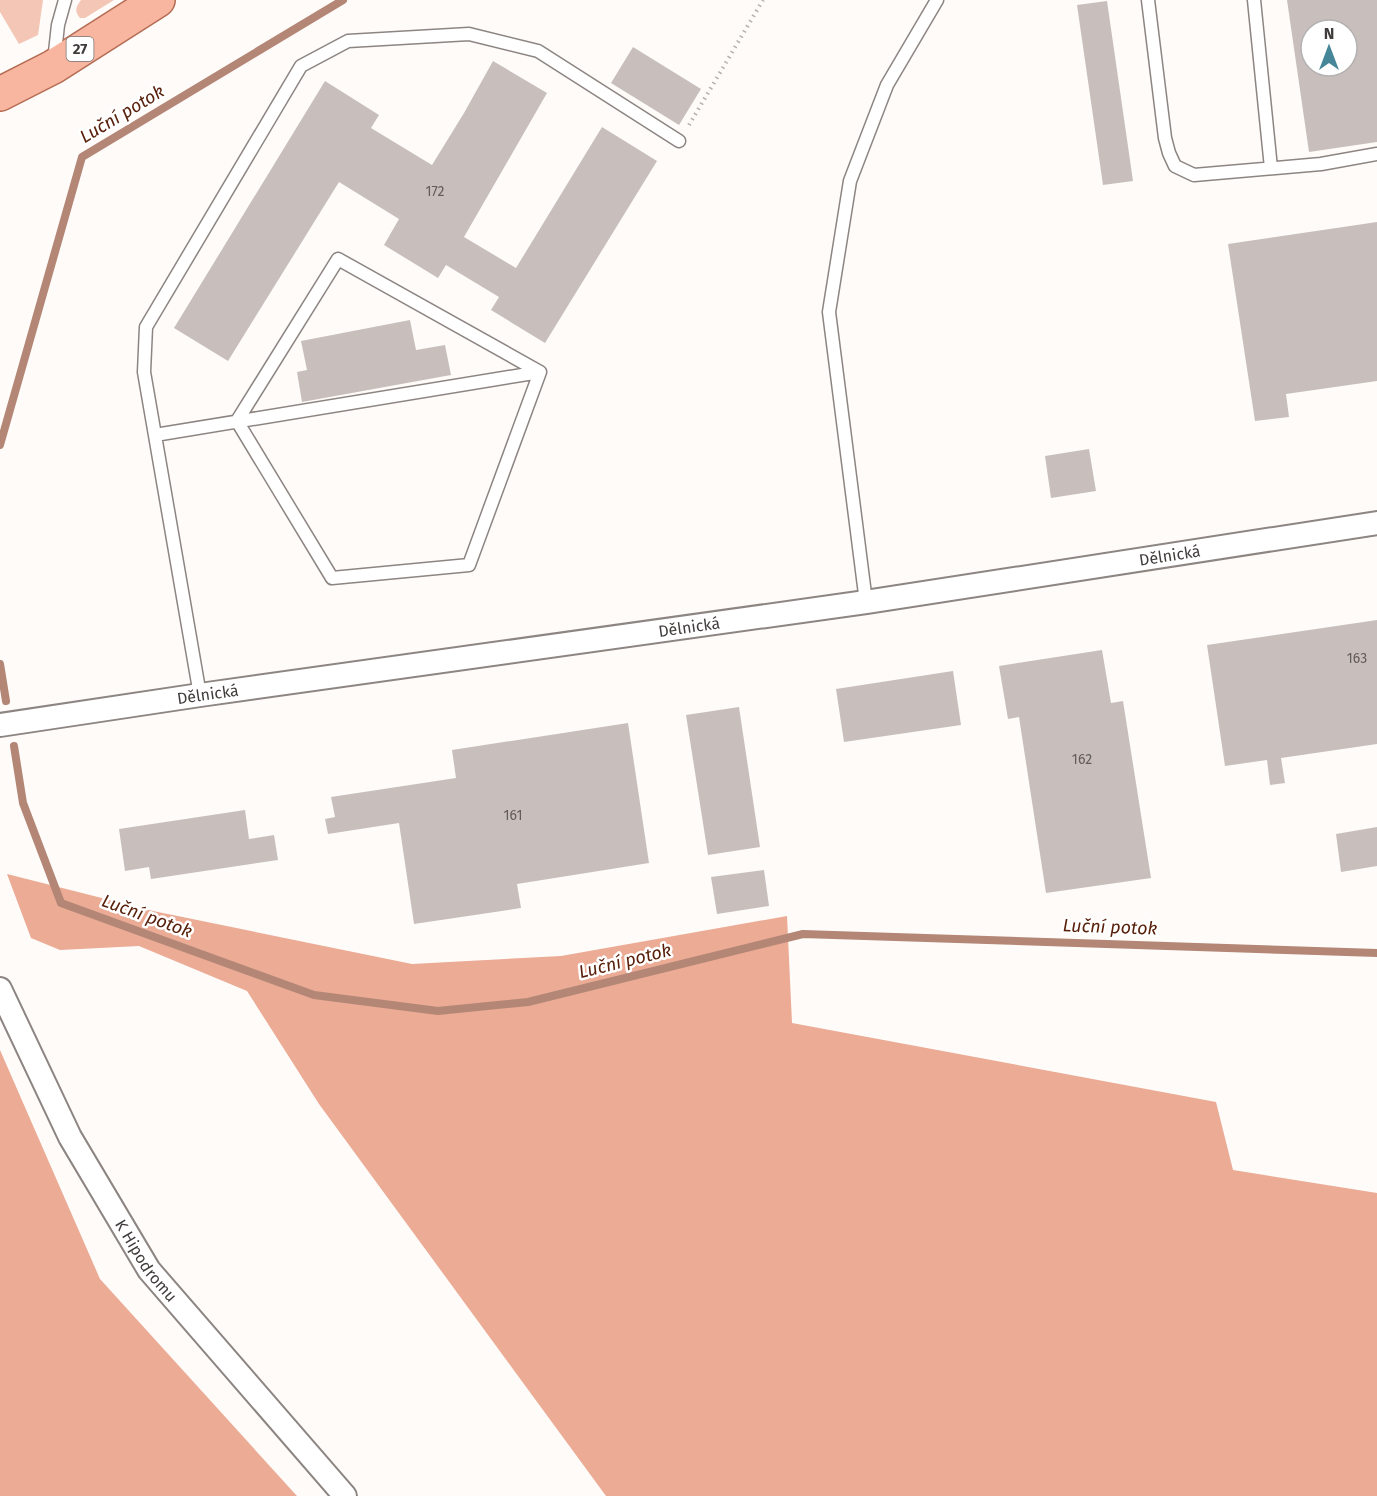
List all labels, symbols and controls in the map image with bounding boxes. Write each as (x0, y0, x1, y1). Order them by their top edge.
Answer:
north arrow (1299, 18, 1359, 78)
text: N (1324, 24, 1334, 43)
road number: 27 (66, 37, 94, 61)
water label: Luční potok (76, 80, 168, 148)
house number: 172 (426, 183, 445, 200)
street label: Dělnická (1138, 541, 1202, 569)
street label: Dělnická (657, 613, 721, 640)
house number: 163 (1347, 650, 1367, 667)
street label: Dělnická (176, 680, 240, 708)
house number: 162 (1072, 751, 1092, 768)
house number: 161 (504, 807, 522, 824)
water label: Luční potok (99, 889, 195, 943)
water label: Luční potok (1062, 914, 1158, 940)
water label: Luční potok (576, 939, 674, 983)
street label: K Hipodromu (112, 1216, 181, 1305)

